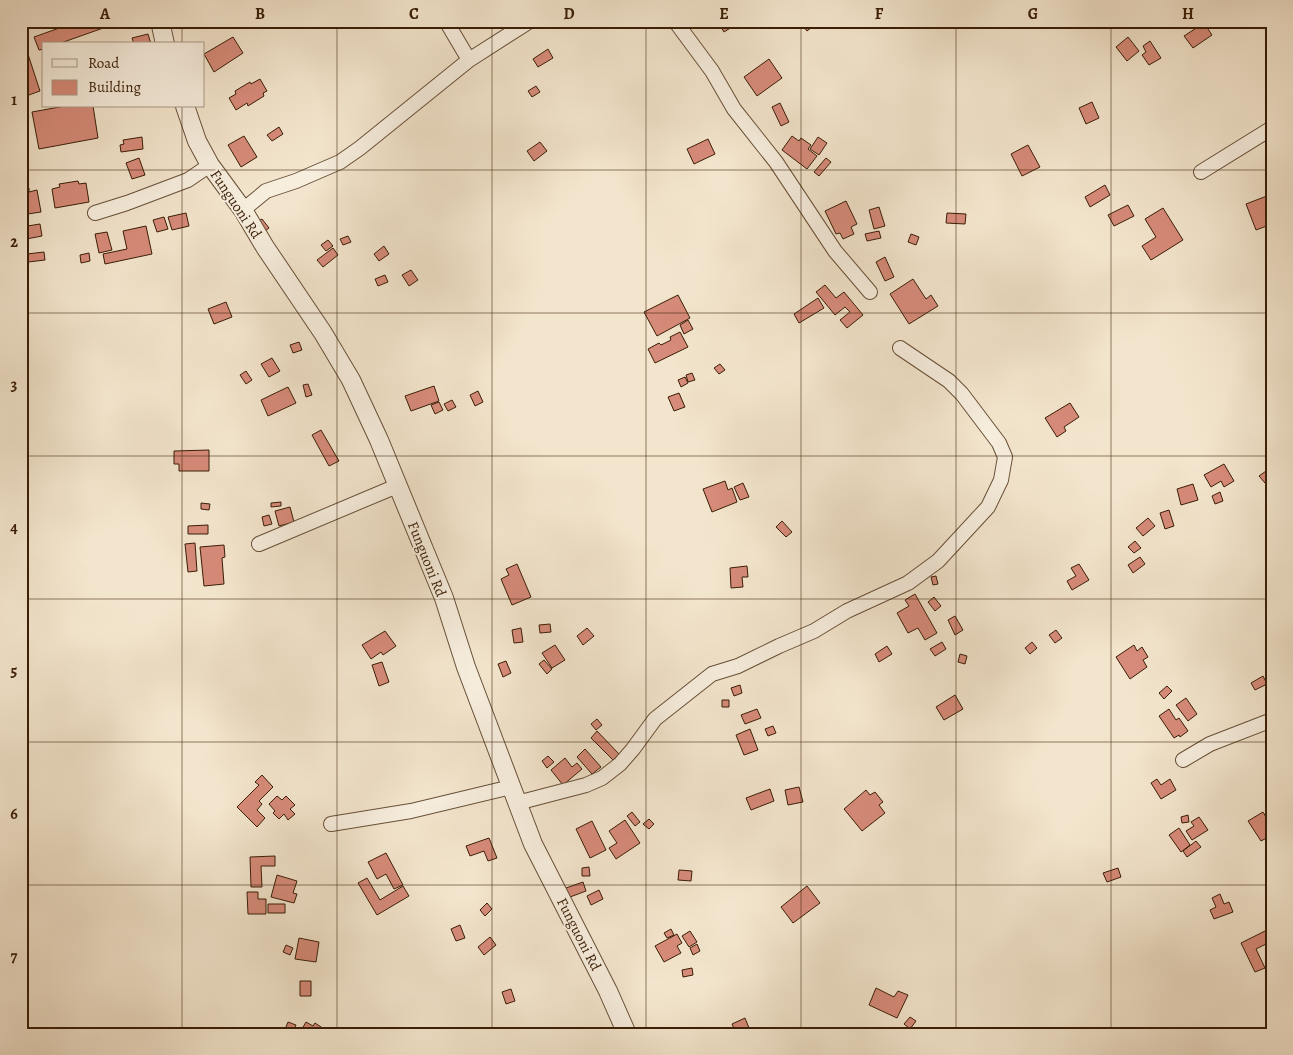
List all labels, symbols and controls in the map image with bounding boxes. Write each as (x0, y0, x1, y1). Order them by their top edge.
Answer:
text: A (99, 3, 111, 25)
text: B (255, 3, 265, 25)
text: C (409, 3, 419, 25)
text: D (563, 3, 575, 25)
text: E (719, 3, 729, 25)
text: F (875, 3, 884, 25)
text: G (1028, 3, 1038, 25)
text: H (1182, 3, 1194, 25)
legend (42, 42, 205, 108)
text: Road (88, 53, 120, 73)
text: Building (88, 77, 141, 97)
text: 1 (11, 89, 17, 111)
street label: Funguoni Rd (206, 166, 267, 243)
text: 2 (10, 231, 18, 253)
text: 3 (11, 374, 18, 396)
text: 4 (10, 517, 18, 539)
street label: Funguoni Rd (403, 518, 451, 600)
text: 5 (11, 660, 18, 682)
text: 6 (10, 803, 18, 825)
street label: Funguoni Rd (552, 894, 606, 975)
text: 7 (11, 946, 18, 968)

